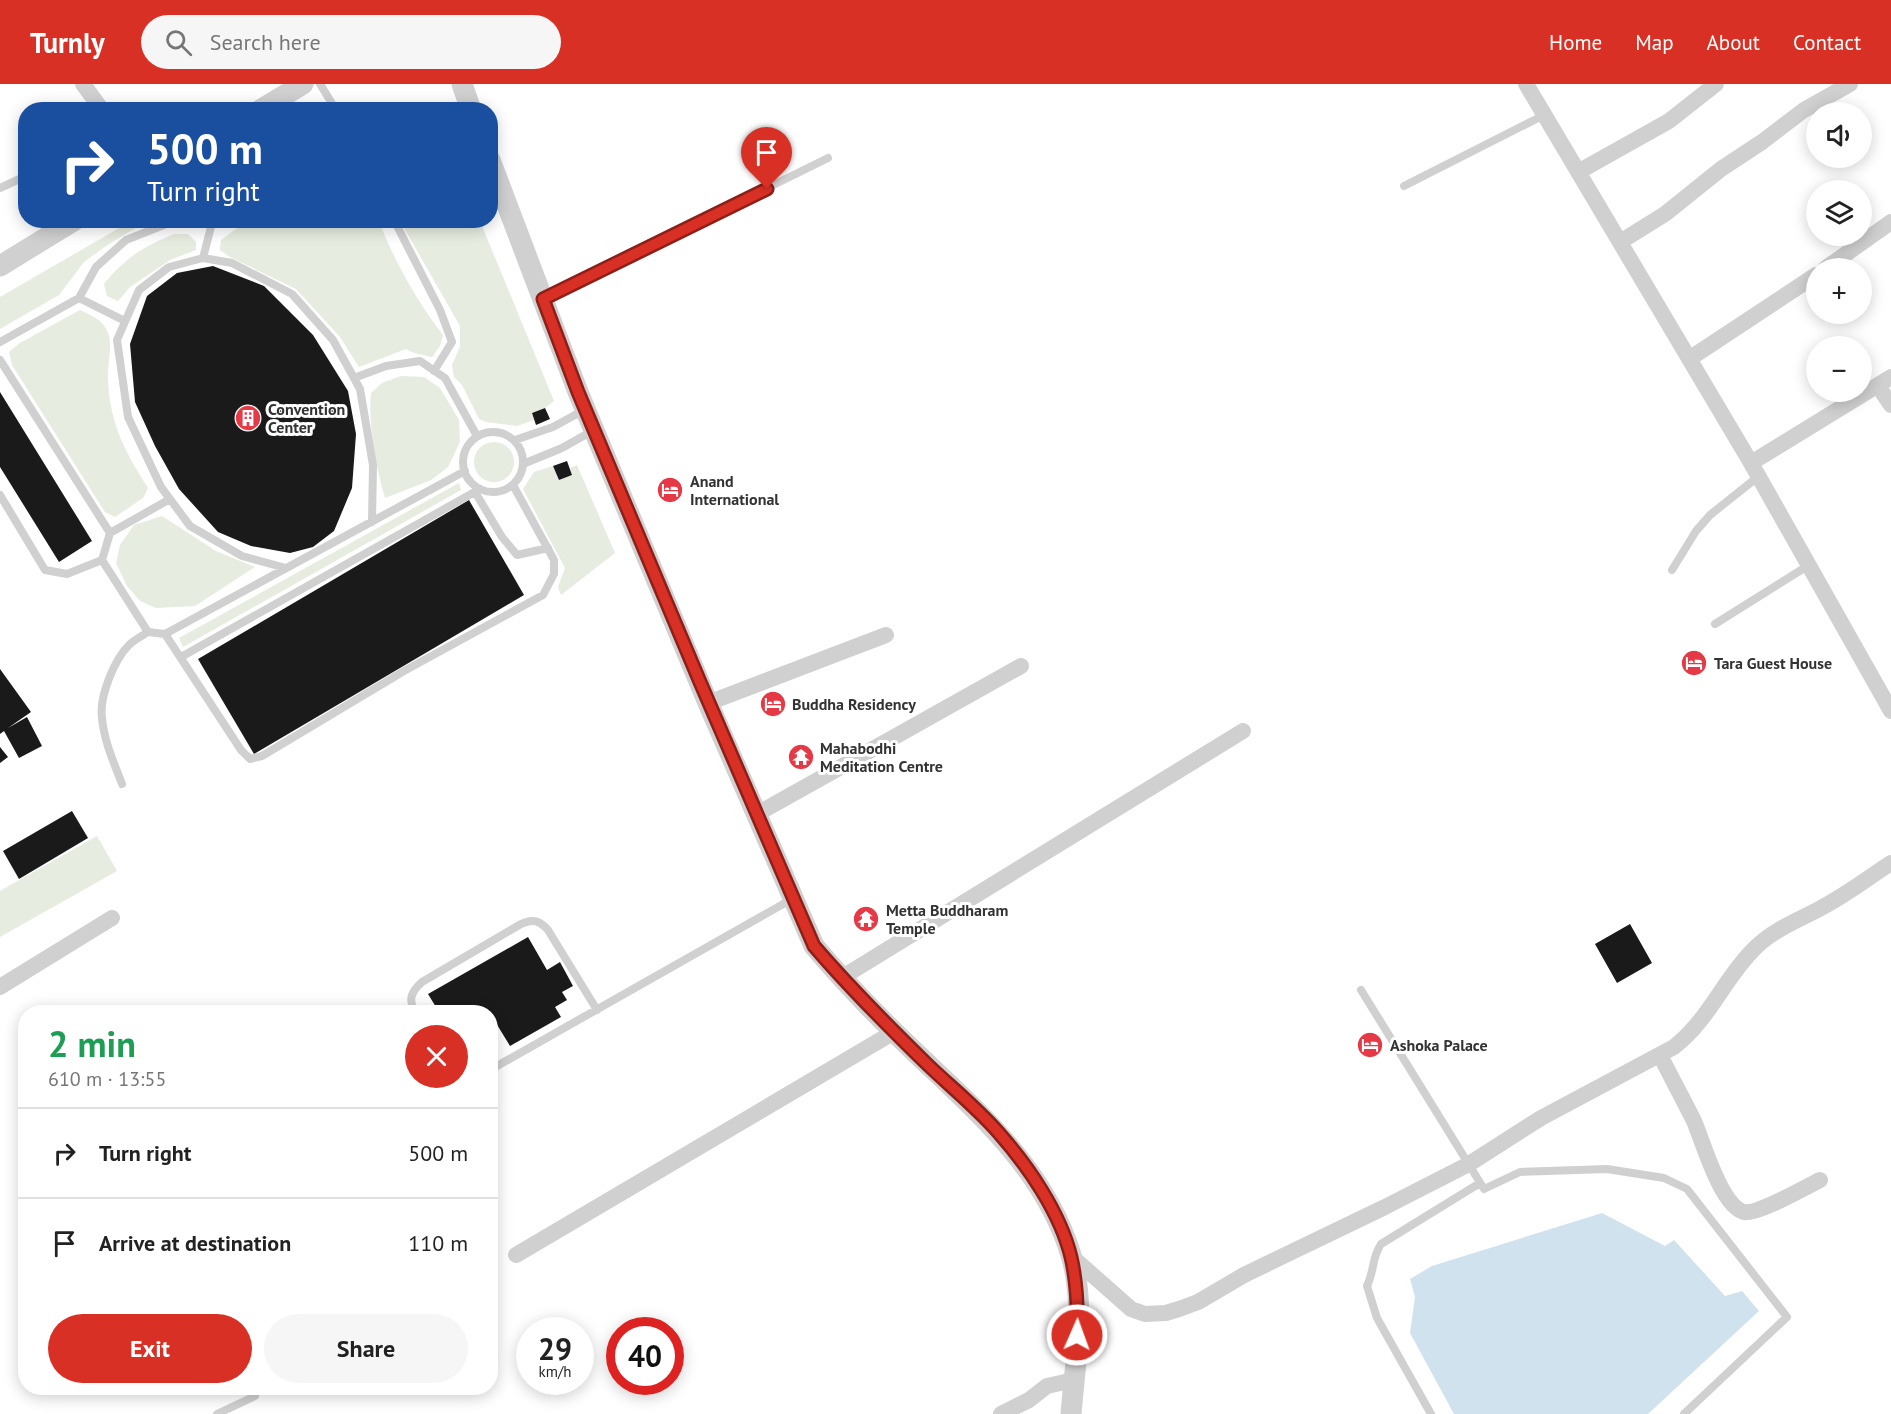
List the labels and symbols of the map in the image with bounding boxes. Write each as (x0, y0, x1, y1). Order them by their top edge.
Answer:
pin (741, 127, 792, 189)
place label: Convention Center (268, 399, 345, 437)
building icon: Convention Center (233, 403, 263, 433)
place label: Anand International (690, 471, 779, 509)
hotel icon: Anand International (655, 475, 685, 505)
hotel icon: Tara Guest House (1679, 648, 1709, 678)
place label: Tara Guest House (1714, 653, 1832, 673)
hotel icon: Buddha Residency (758, 689, 788, 719)
place label: Buddha Residency (792, 694, 916, 714)
place label: Mahabodhi Meditation Centre (820, 738, 943, 776)
temple icon: Mahabodhi Meditation Centre (786, 742, 816, 772)
place label: Metta Buddharam Temple (886, 900, 1008, 938)
temple icon: Metta Buddharam Temple (851, 904, 881, 934)
hotel icon: Ashoka Palace (1355, 1030, 1385, 1060)
place label: Ashoka Palace (1390, 1035, 1488, 1055)
position arrow (1045, 1303, 1109, 1367)
speed limit sign: 40 (606, 1317, 684, 1395)

